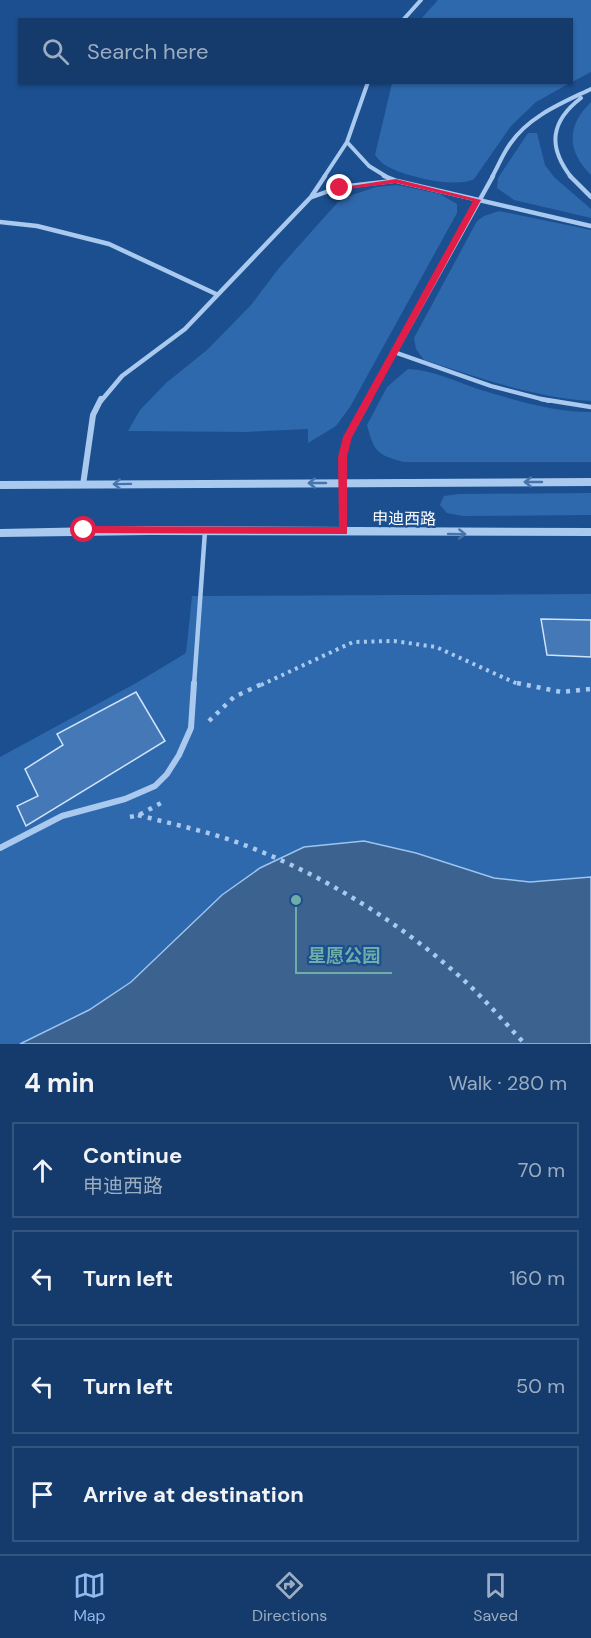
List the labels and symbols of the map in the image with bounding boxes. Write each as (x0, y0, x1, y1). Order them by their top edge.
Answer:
route end (326, 174, 352, 200)
one-way arrow (523, 476, 543, 488)
one-way arrow (112, 478, 132, 490)
one-way arrow (307, 478, 327, 489)
street label: 申迪西路 (372, 507, 436, 530)
route start (70, 516, 96, 542)
one-way arrow (447, 528, 467, 539)
callout: 星愿公园 (296, 937, 392, 973)
text: 星愿公园 (308, 944, 380, 968)

